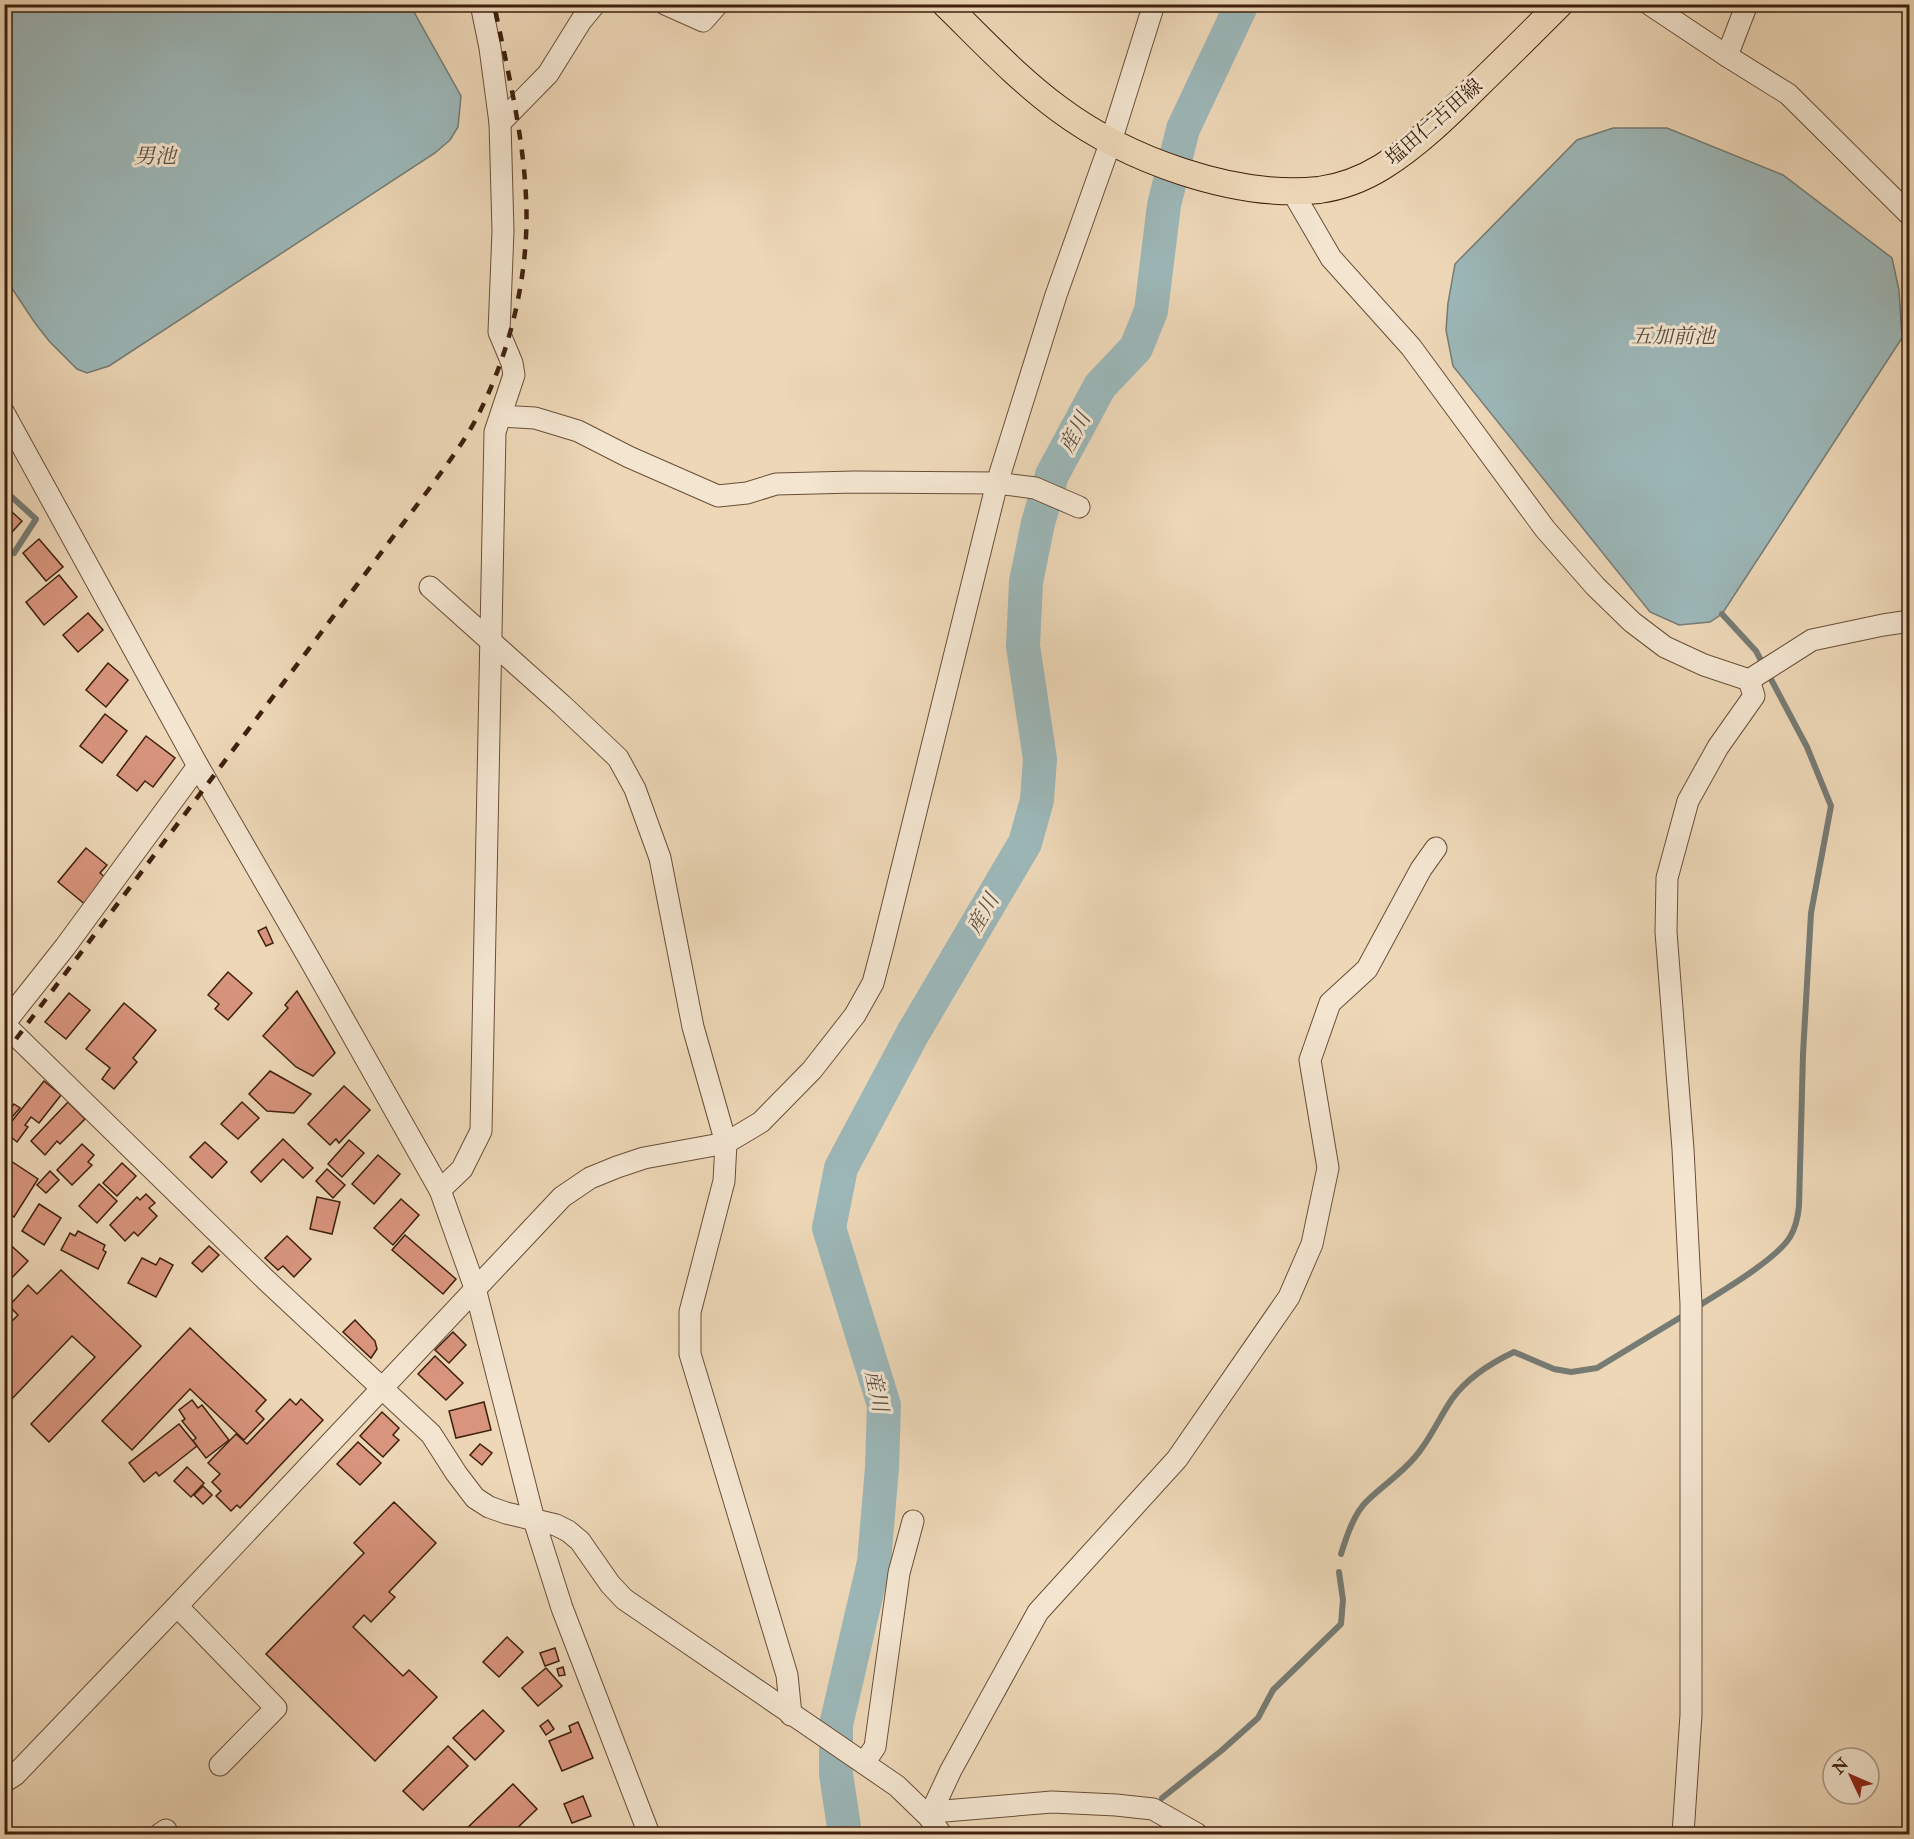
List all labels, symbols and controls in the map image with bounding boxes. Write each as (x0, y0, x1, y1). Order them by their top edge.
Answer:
street label: 塩田仁古田線 (1381, 73, 1487, 171)
water label: 男池 (134, 143, 178, 170)
water label: 五加前池 (1631, 323, 1717, 350)
water label: 産川 (1053, 406, 1098, 458)
water label: 産川 (961, 887, 1006, 939)
water label: 産川 (858, 1368, 894, 1416)
north arrow (1821, 1746, 1881, 1806)
text: N (1828, 1754, 1854, 1779)

